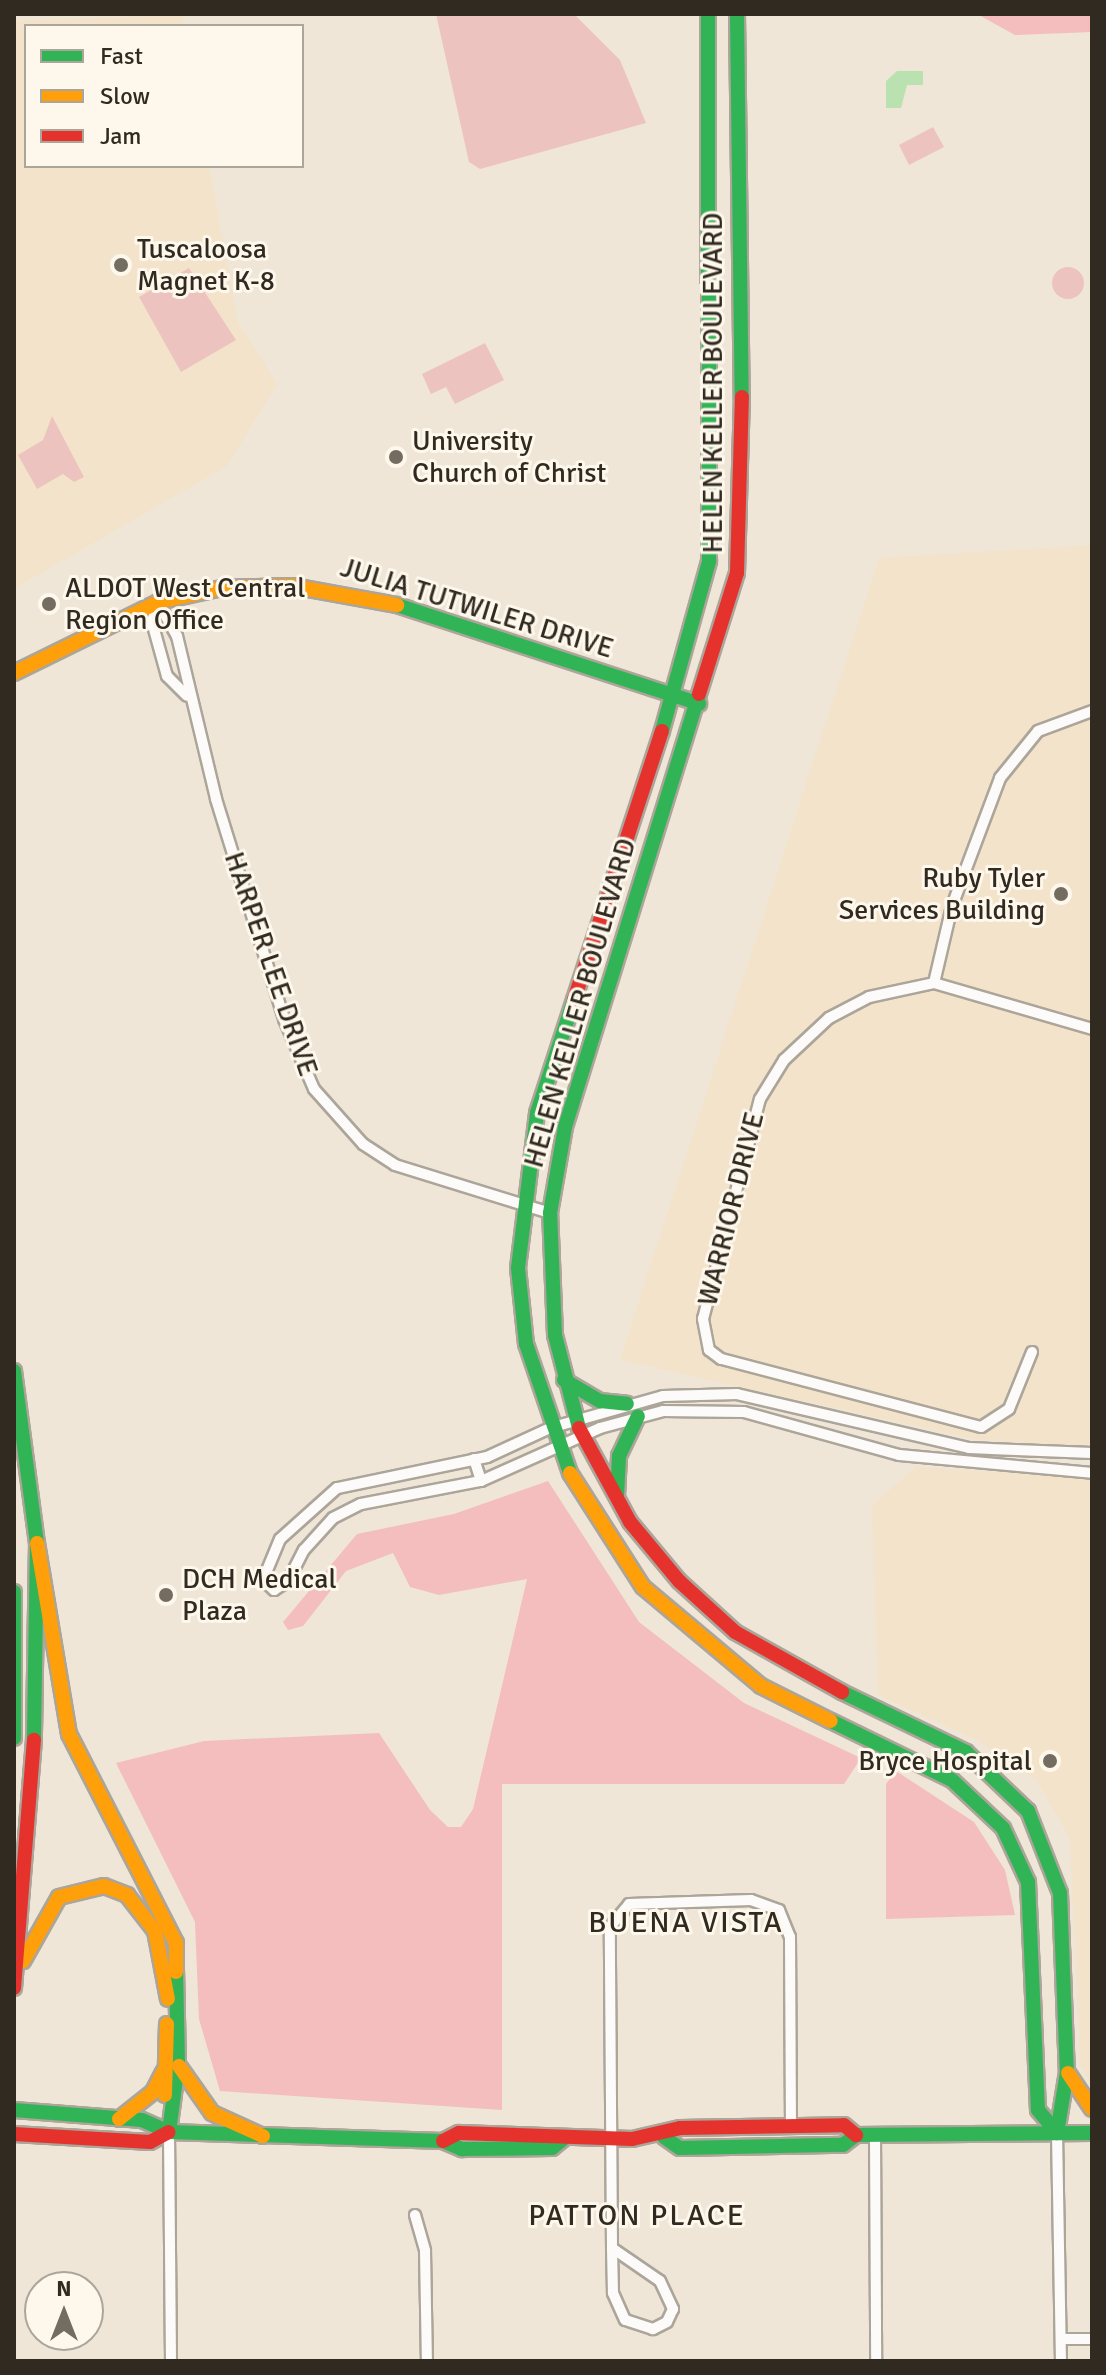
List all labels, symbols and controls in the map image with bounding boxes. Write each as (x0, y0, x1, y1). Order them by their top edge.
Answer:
legend (24, 24, 304, 168)
text: Fast (100, 41, 143, 71)
text: Slow (100, 81, 150, 111)
text: Jam (100, 121, 141, 151)
street label: HELEN KELLER BOULEVARD (696, 213, 730, 553)
place label: Tuscaloosa Magnet K-8 (137, 232, 275, 298)
marker: Tuscaloosa Magnet K-8 (112, 256, 130, 274)
place label: University Church of Christ (412, 424, 606, 490)
marker: University Church of Christ (387, 448, 405, 466)
street label: JULIA TUTWILER DRIVE (336, 550, 618, 666)
place label: ALDOT West Central Region Office (65, 571, 305, 637)
marker: ALDOT West Central Region Office (40, 595, 58, 613)
street label: HELEN KELLER BOULEVARD (517, 834, 643, 1172)
street label: HARPER LEE DRIVE (217, 848, 325, 1080)
place label: Ruby Tyler Services Building (839, 861, 1045, 927)
marker: Ruby Tyler Services Building (1052, 885, 1070, 903)
street label: WARRIOR DRIVE (691, 1109, 771, 1309)
place label: DCH Medical Plaza (182, 1562, 337, 1628)
marker: DCH Medical Plaza (157, 1586, 175, 1604)
place label: Bryce Hospital (858, 1744, 1032, 1778)
marker: Bryce Hospital (1039, 1750, 1061, 1772)
district label: BUENA VISTA (588, 1905, 784, 1941)
district label: PATTON PLACE (528, 2198, 746, 2234)
north arrow (24, 2271, 104, 2351)
text: N (56, 2275, 72, 2302)

